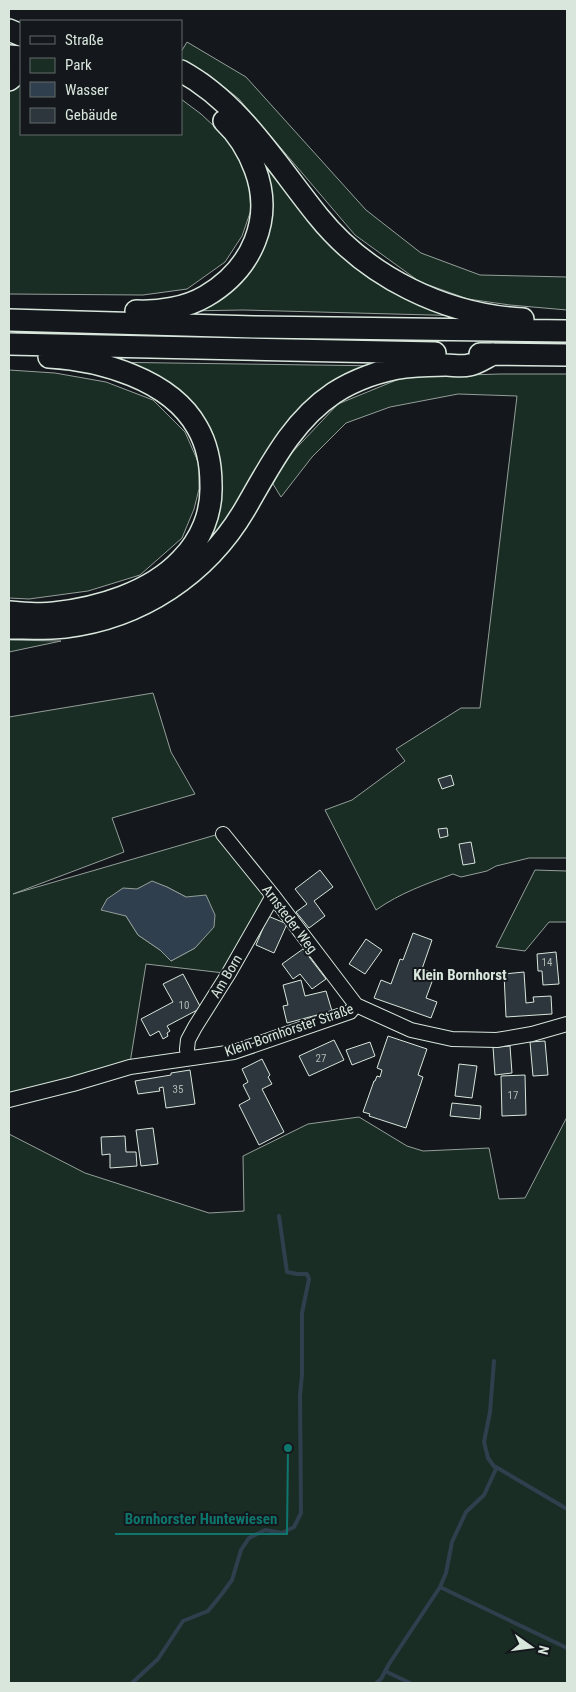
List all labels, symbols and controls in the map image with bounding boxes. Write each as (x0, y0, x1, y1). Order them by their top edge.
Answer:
legend (20, 20, 182, 135)
text: Straße (65, 31, 104, 49)
text: Park (65, 56, 92, 74)
text: Wasser (65, 81, 109, 99)
text: Gebäude (65, 106, 117, 124)
street label: Arnsteder Weg (259, 882, 321, 956)
street label: Am Born (207, 952, 245, 1000)
house number: 14 (542, 956, 553, 969)
district label: Klein Bornhorst (413, 966, 507, 984)
house number: 10 (179, 999, 189, 1012)
street label: Klein-Bornhorster Straße (222, 1000, 356, 1060)
house number: 27 (316, 1052, 326, 1065)
house number: 35 (173, 1083, 183, 1096)
house number: 17 (508, 1089, 518, 1102)
callout: Bornhorster Huntewiesen (115, 1504, 287, 1534)
text: Bornhorster Huntewiesen (125, 1510, 277, 1528)
north arrow (506, 1622, 556, 1672)
text: N (535, 1644, 552, 1656)

